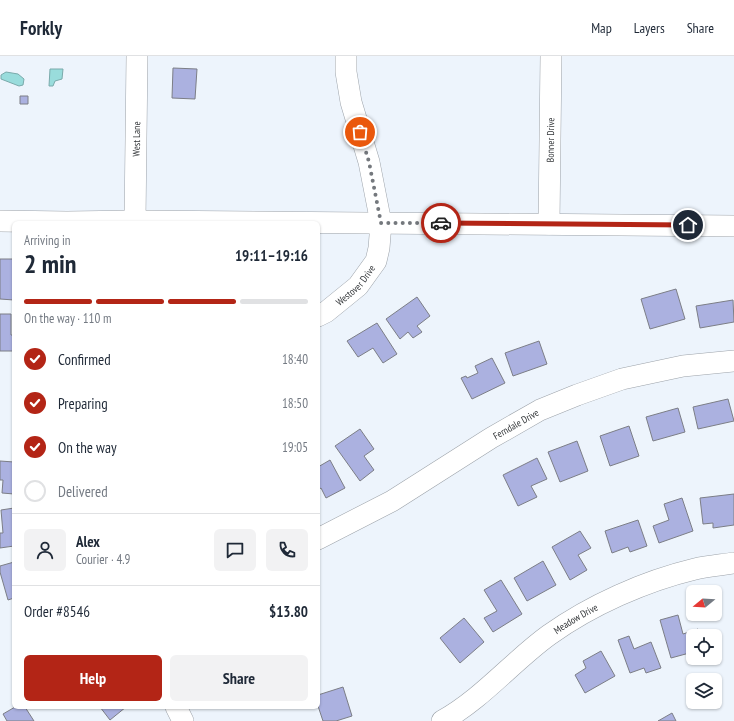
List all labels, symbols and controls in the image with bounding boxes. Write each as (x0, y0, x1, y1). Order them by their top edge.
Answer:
text: Forkly (20, 16, 62, 40)
text: Map (591, 19, 612, 37)
text: Layers (634, 19, 665, 37)
text: Share (687, 19, 714, 37)
pin (343, 115, 377, 149)
street label: Bonner Drive (543, 117, 557, 163)
street label: West Lane (129, 121, 143, 157)
icon: bag (349, 121, 371, 143)
courier (421, 203, 461, 243)
pin (671, 208, 705, 242)
icon: car (430, 212, 452, 234)
icon: home (677, 214, 699, 236)
text: Arriving in (24, 232, 71, 249)
text: 19:11–19:16 (235, 246, 308, 265)
text: 2 min (24, 247, 77, 280)
street label: Westover Drive (333, 262, 378, 308)
text: On the way · 110 m (24, 310, 111, 327)
icon: check (24, 348, 46, 370)
text: Confirmed (58, 350, 111, 369)
text: 18:40 (282, 351, 308, 368)
icon: check (24, 392, 46, 414)
text: Preparing (58, 394, 108, 413)
text: 18:50 (282, 395, 308, 412)
street label: Ferndale Drive (491, 406, 541, 442)
icon: check (24, 436, 46, 458)
text: On the way (58, 438, 117, 457)
text: 19:05 (282, 439, 308, 456)
text: Delivered (58, 482, 108, 501)
button: person (24, 529, 66, 571)
button: chat (214, 529, 256, 571)
button: phone (266, 529, 308, 571)
text: Alex (76, 532, 100, 551)
text: Courier · 4.9 (76, 551, 130, 568)
north arrow (686, 585, 722, 621)
map controls (686, 585, 722, 709)
street label: Meadow Drive (551, 600, 600, 636)
text: Order #8546 (24, 602, 90, 621)
text: $13.80 (269, 602, 308, 621)
button: locate (686, 629, 722, 665)
button: Help (24, 655, 162, 701)
button: Share (170, 655, 308, 701)
button: layers (686, 673, 722, 709)

